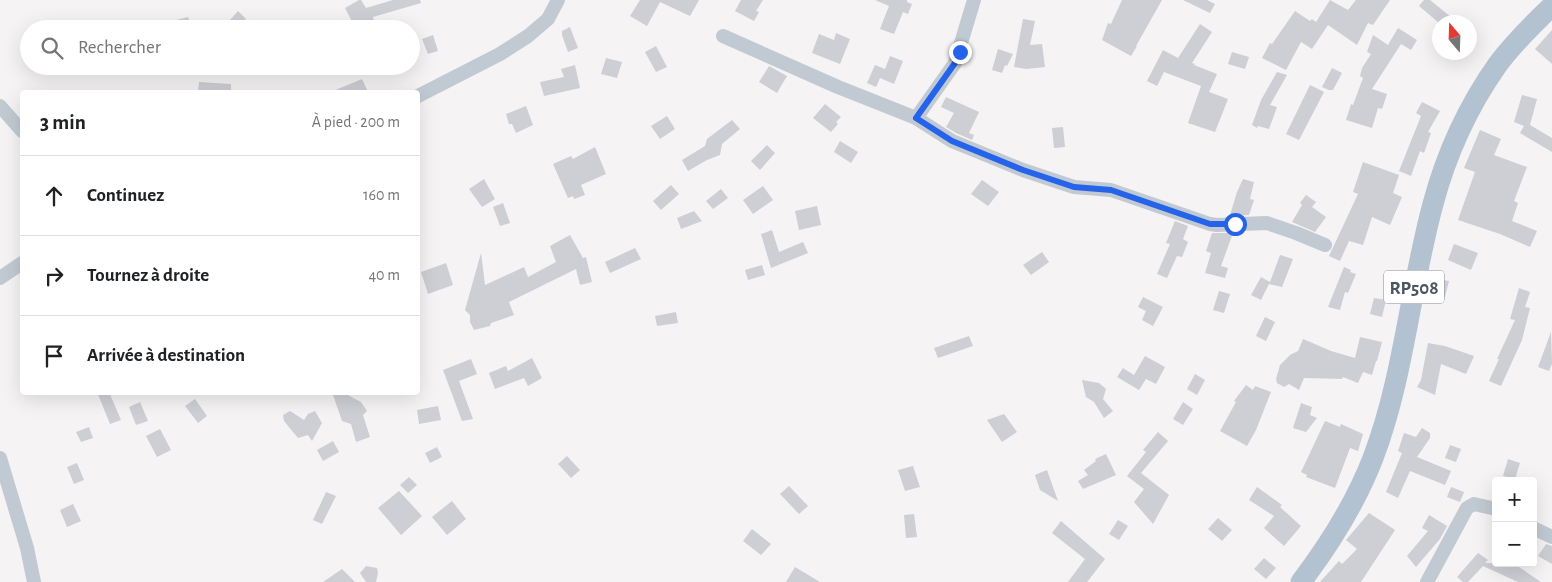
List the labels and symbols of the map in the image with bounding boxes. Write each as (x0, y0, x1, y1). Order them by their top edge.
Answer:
north arrow (1432, 15, 1477, 60)
route end (949, 41, 972, 64)
route start (1224, 213, 1247, 236)
road number: RP508 (1384, 270, 1444, 304)

